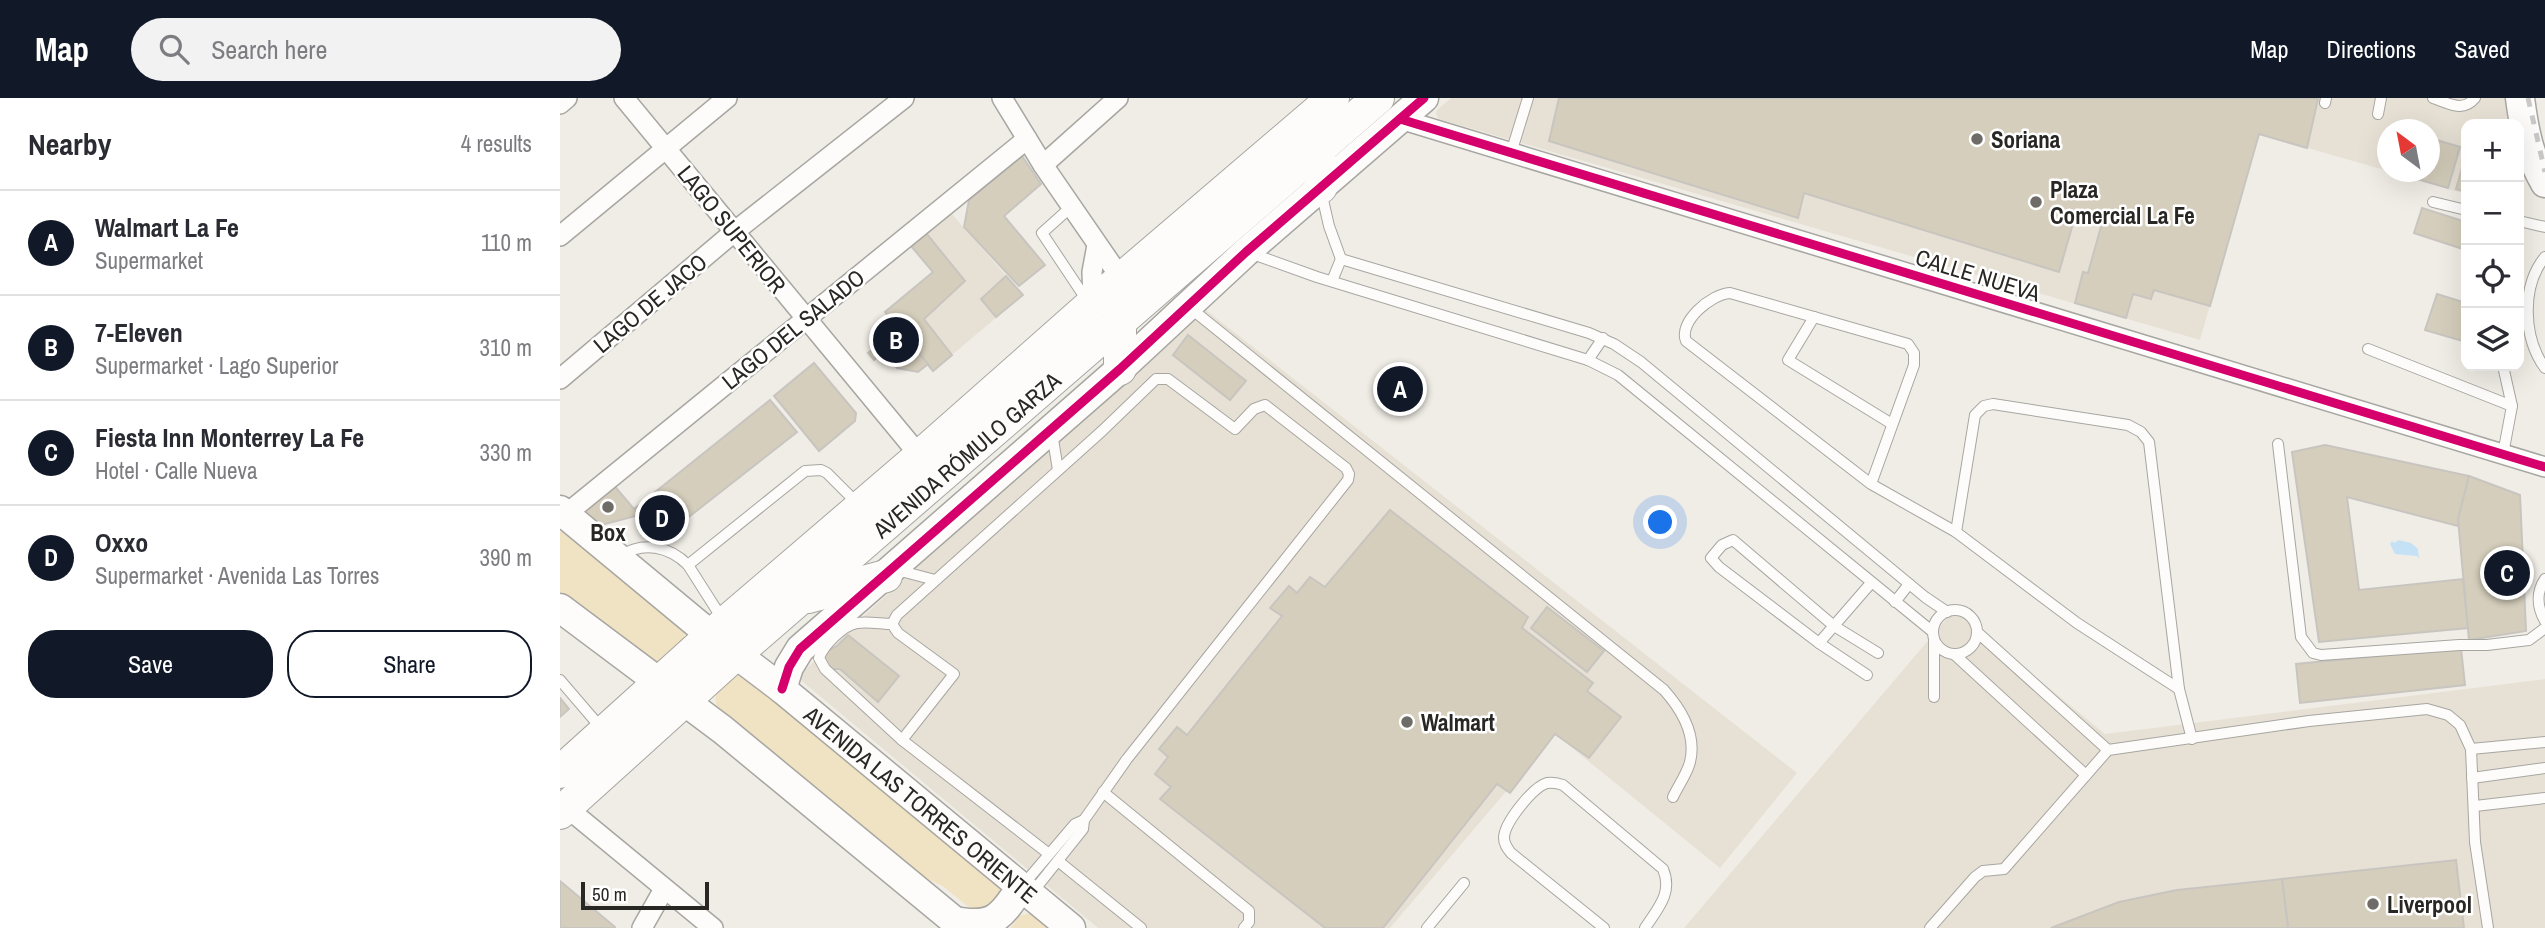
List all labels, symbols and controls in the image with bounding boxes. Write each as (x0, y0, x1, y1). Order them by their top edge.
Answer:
search box (131, 18, 621, 81)
text: Map (35, 27, 89, 71)
icon: search (155, 30, 193, 68)
text: Search here (211, 32, 327, 67)
text: Map (2250, 33, 2288, 65)
text: Directions (2326, 33, 2416, 65)
text: Saved (2454, 33, 2510, 65)
north arrow (2377, 119, 2440, 182)
map controls (2461, 119, 2524, 371)
button: + (2461, 119, 2524, 182)
text: Nearby (28, 124, 111, 164)
place label: Soriana (1991, 124, 2061, 155)
text: 4 results (461, 128, 532, 159)
marker: Soriana (1969, 131, 1985, 147)
street label: LAGO SUPERIOR (671, 159, 793, 300)
place label: Plaza Comercial La Fe (2050, 174, 2195, 231)
button: − (2461, 182, 2524, 245)
marker: Plaza Comercial La Fe (2028, 194, 2044, 210)
text: Walmart La Fe (95, 210, 239, 245)
text: A (44, 227, 58, 258)
text: 110 m (481, 227, 532, 258)
street label: CALLE NUEVA (1912, 241, 2044, 309)
text: Supermarket (95, 245, 203, 276)
button: locate (2461, 245, 2524, 308)
street label: LAGO DE JACO (587, 246, 713, 360)
street label: LAGO DEL SALADO (715, 262, 871, 396)
button: layers (2461, 308, 2524, 371)
pin: B (873, 314, 919, 366)
text: 7-Eleven (95, 315, 183, 350)
text: B (44, 332, 58, 363)
text: 310 m (480, 332, 532, 363)
text: Supermarket · Lago Superior (95, 350, 338, 381)
pin: A (1377, 363, 1423, 415)
street label: AVENIDA RÓMULO GARZA (865, 364, 1067, 545)
text: Fiesta Inn Monterrey La Fe (95, 420, 364, 455)
text: C (44, 437, 58, 468)
text: 330 m (480, 437, 532, 468)
text: Hotel · Calle Nueva (95, 455, 257, 486)
pin: D (639, 492, 685, 544)
marker: Box (600, 499, 616, 515)
your location (1643, 505, 1677, 539)
place label: Box (590, 517, 626, 548)
text: Oxxo (95, 525, 148, 560)
text: D (44, 542, 58, 573)
text: 390 m (480, 542, 532, 573)
pin: C (2484, 547, 2530, 599)
text: Supermarket · Avenida Las Torres (95, 560, 380, 591)
button: Save (28, 630, 273, 698)
button: Share (287, 630, 532, 698)
street label: AVENIDA LAS TORRES ORIENTE (797, 698, 1044, 910)
place label: Walmart (1421, 707, 1495, 738)
marker: Walmart (1399, 714, 1415, 730)
scale bar (581, 879, 709, 911)
text: 50 m (592, 881, 627, 907)
place label: Liverpool (2387, 889, 2472, 920)
marker: Liverpool (2365, 896, 2381, 912)

